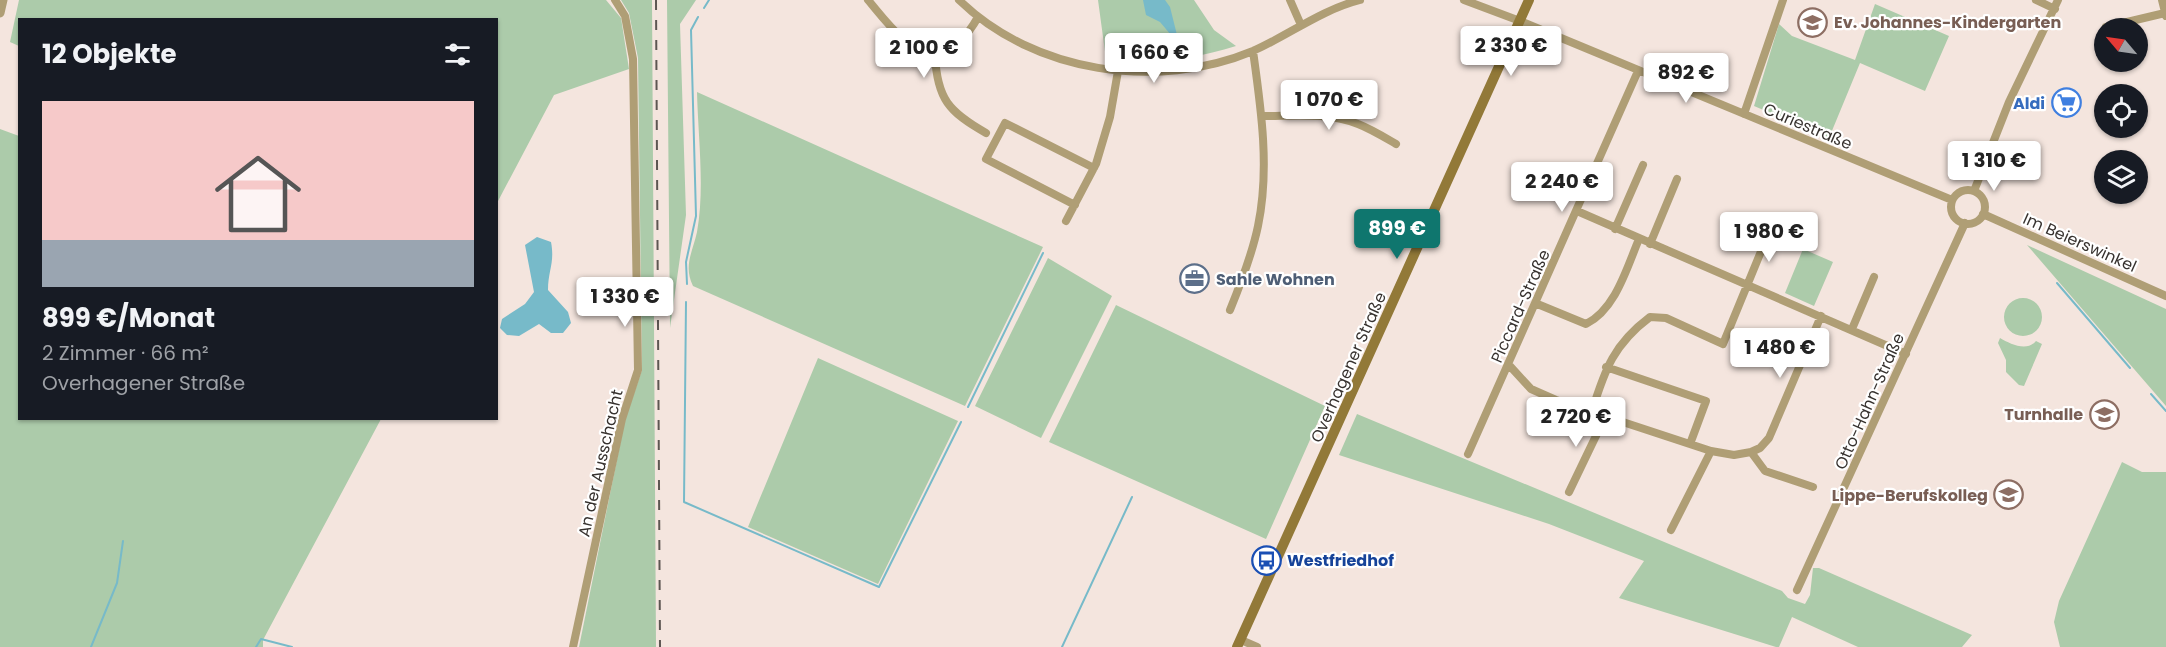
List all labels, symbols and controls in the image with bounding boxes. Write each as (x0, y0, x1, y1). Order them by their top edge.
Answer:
school or university icon: Ev. Johannes-Kindergarten (1797, 6, 1829, 38)
place label: Ev. Johannes-Kindergarten (1834, 11, 2061, 34)
north arrow (2094, 18, 2148, 72)
map controls (2094, 18, 2148, 204)
pin: 2 330 € (1456, 26, 1566, 77)
pin: 2 100 € (869, 28, 979, 79)
text: 2 330 € (1474, 31, 1548, 59)
text: 2 100 € (889, 33, 959, 61)
pin: 1 660 € (1099, 33, 1209, 84)
text: 12 Objekte (42, 36, 177, 72)
icon: filters (441, 38, 474, 71)
text: 1 660 € (1119, 38, 1189, 66)
pin: 892 € (1644, 53, 1728, 104)
text: 892 € (1658, 58, 1714, 86)
pin: 1 070 € (1274, 80, 1384, 131)
button: locate (2094, 84, 2148, 138)
text: 1 070 € (1295, 85, 1363, 113)
supermarket icon: Aldi (2050, 87, 2082, 119)
place label: Aldi (2013, 92, 2045, 115)
street label: Curiestraße (1760, 97, 1856, 155)
icon: home (204, 140, 312, 248)
pin: 1 310 € (1939, 141, 2049, 192)
text: 1 310 € (1962, 146, 2026, 174)
button: layers (2094, 150, 2148, 204)
pin: 2 240 € (1507, 162, 1617, 213)
text: 2 240 € (1525, 167, 1599, 195)
street label: Im Beierswinkel (2019, 207, 2140, 278)
pin: 899 € (1355, 209, 1439, 260)
pin: 1 980 € (1714, 212, 1824, 263)
text: 899 € (1368, 214, 1426, 242)
text: 1 980 € (1734, 217, 1804, 245)
street label: Piccard-Straße (1485, 246, 1556, 367)
office icon: Sahle Wohnen (1179, 263, 1211, 295)
place label: Sahle Wohnen (1216, 268, 1335, 291)
pin: 1 330 € (570, 277, 680, 328)
text: 1 330 € (590, 282, 660, 310)
street label: Overhagener Straße (1305, 288, 1392, 446)
text: 899 €/Monat (42, 300, 215, 336)
pin: 1 480 € (1725, 328, 1835, 379)
street label: Otto-Hahn-Straße (1829, 329, 1910, 473)
text: 1 480 € (1744, 333, 1816, 361)
text: 2 Zimmer · 66 m² (42, 339, 209, 367)
text: Overhagener Straße (42, 369, 245, 397)
street label: An der Ausschacht (572, 387, 629, 539)
pin: 2 720 € (1521, 397, 1631, 448)
school or university icon: Turnhalle (2088, 398, 2120, 430)
text: 2 720 € (1541, 402, 1611, 430)
place label: Turnhalle (2004, 403, 2083, 426)
school or university icon: Lippe-Berufskolleg (1993, 479, 2025, 511)
place label: Lippe-Berufskolleg (1832, 484, 1988, 507)
bus stop icon: Westfriedhof (1250, 544, 1282, 576)
place label: Westfriedhof (1287, 549, 1394, 572)

